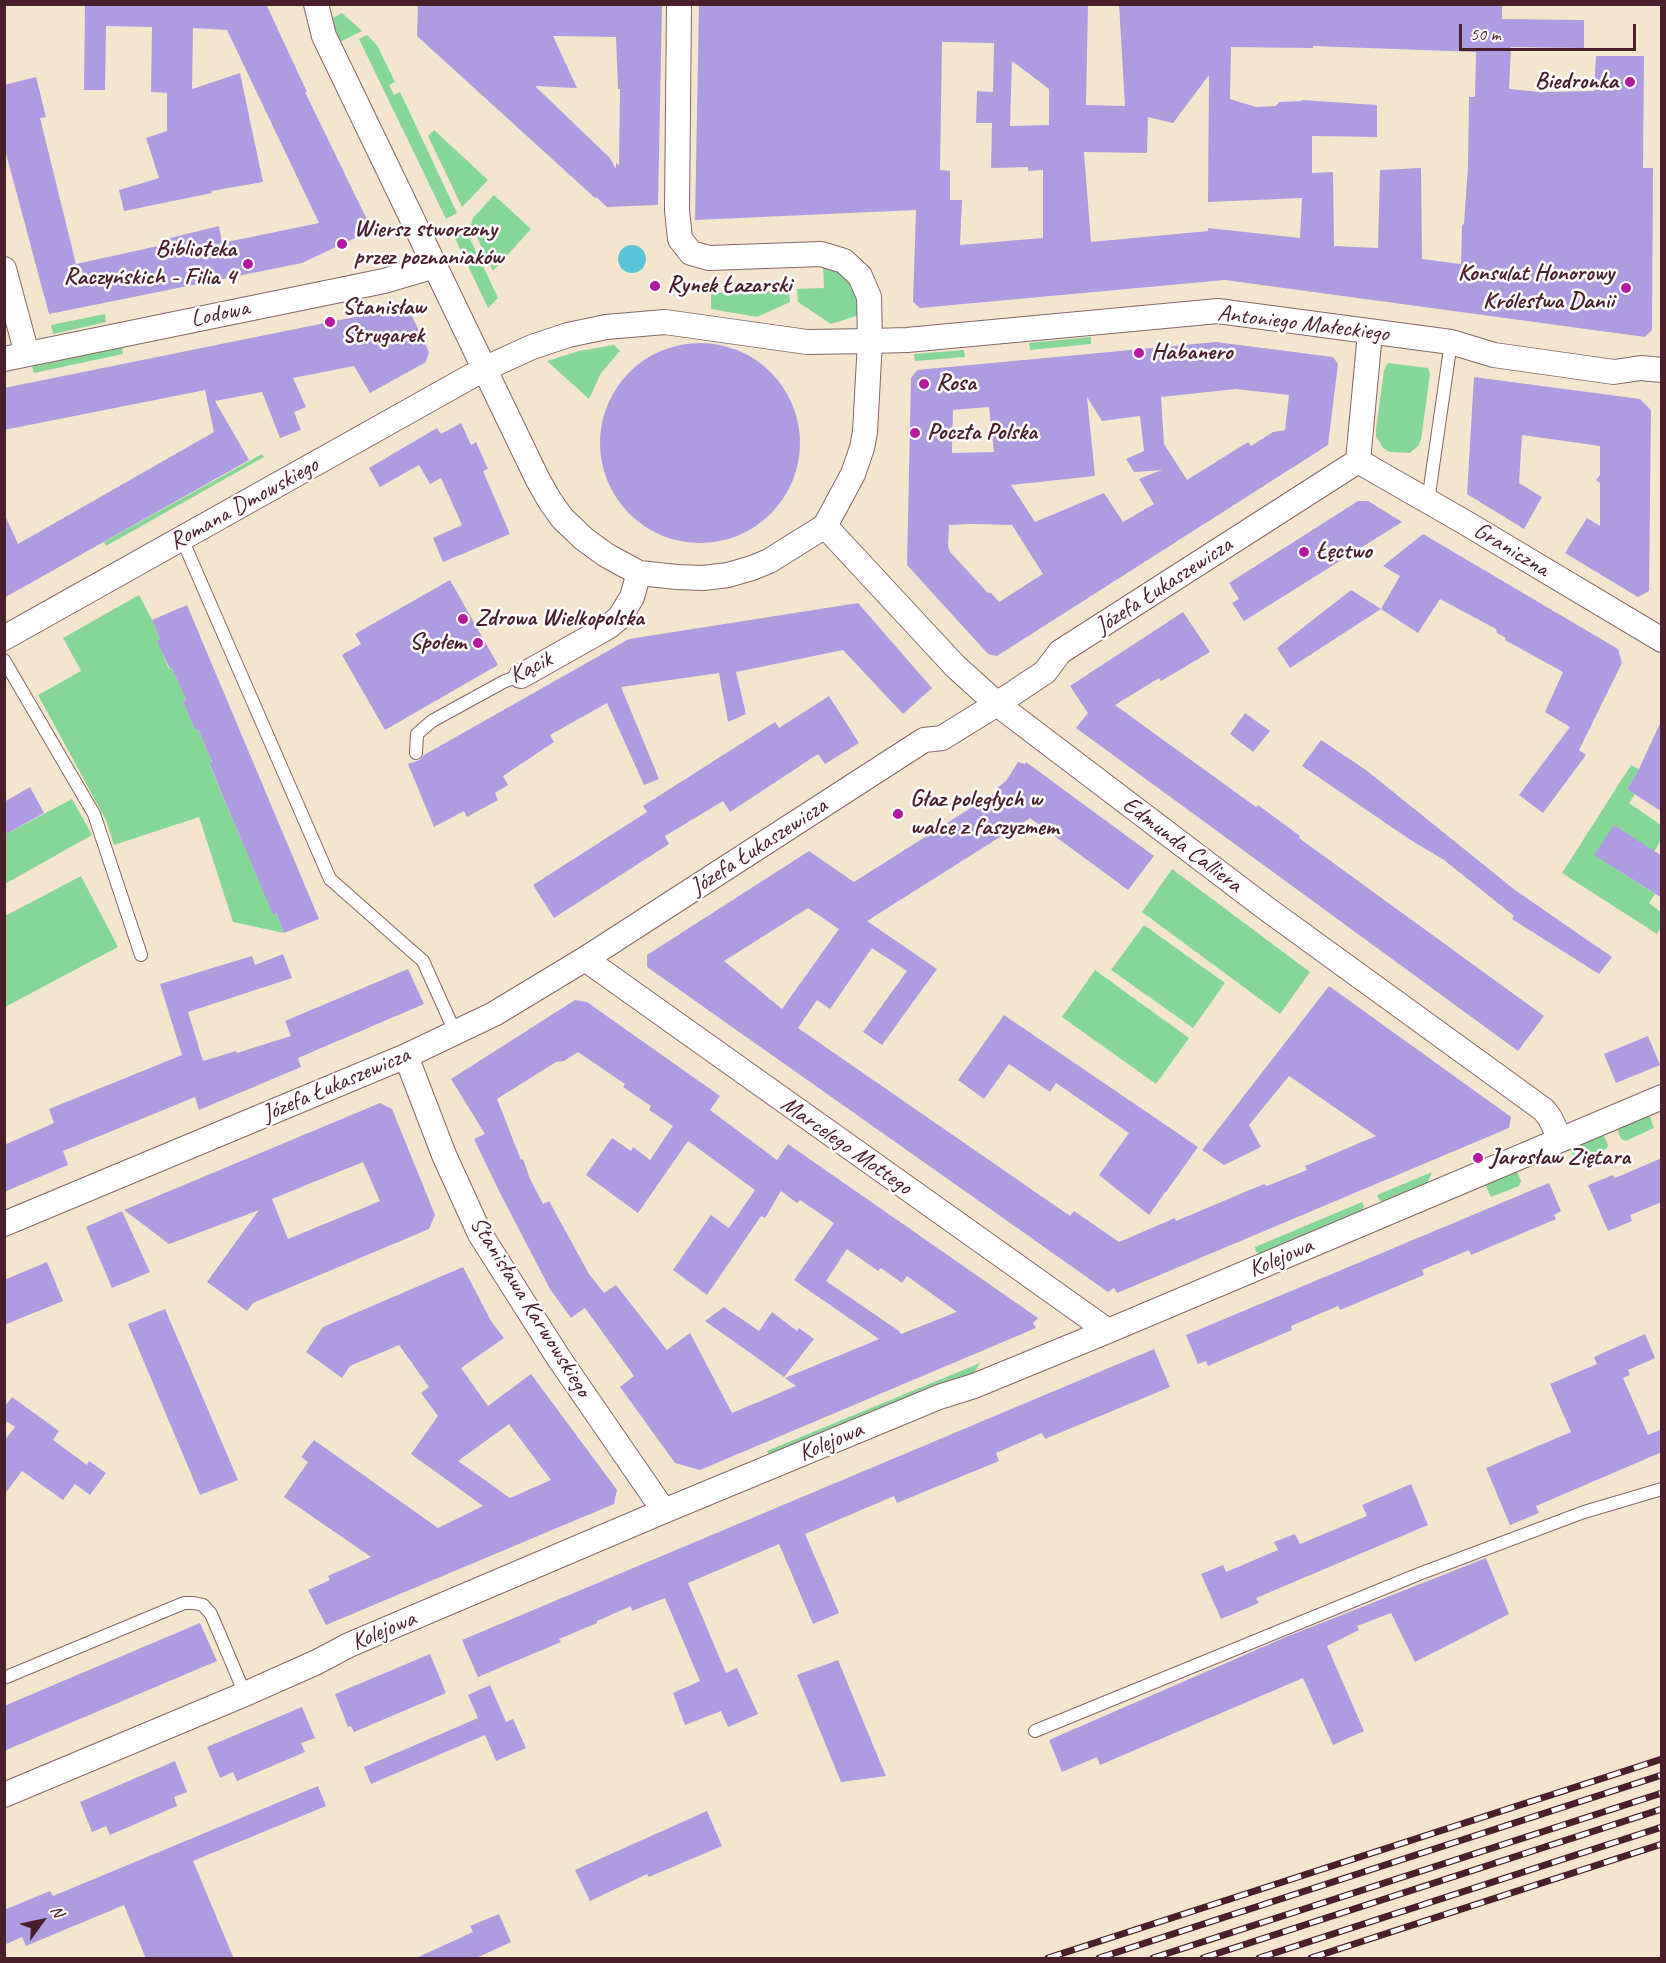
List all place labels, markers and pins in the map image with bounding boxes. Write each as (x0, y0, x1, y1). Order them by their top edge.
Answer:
place label: Biedronka (1535, 68, 1618, 96)
marker: Biedronka (1623, 75, 1637, 89)
place label: Wiersz stworzony przez poznaniaków (354, 216, 503, 272)
place label: Biblioteka Raczyńskich - Filia 4 (63, 236, 236, 292)
marker: Wiersz stworzony przez poznaniaków (335, 237, 349, 251)
marker: Biblioteka Raczyńskich - Filia 4 (241, 257, 255, 271)
place label: Konsulat Honorowy Królestwa Danii (1458, 260, 1614, 316)
place label: Rynek Łazarski (667, 272, 791, 300)
marker: Rynek Łazarski (648, 279, 662, 293)
marker: Konsulat Honorowy Królestwa Danii (1619, 281, 1633, 295)
place label: Stanisław Strugarek (342, 294, 425, 350)
marker: Stanisław Strugarek (323, 315, 337, 329)
place label: Habanero (1151, 339, 1232, 367)
marker: Habanero (1132, 346, 1146, 360)
place label: Rosa (936, 370, 976, 398)
marker: Rosa (917, 377, 931, 391)
place label: Poczta Polska (927, 419, 1037, 447)
marker: Poczta Polska (908, 426, 922, 440)
place label: Łęctwo (1316, 538, 1372, 566)
marker: Łęctwo (1297, 545, 1311, 559)
place label: Zdrowa Wielkopolska (475, 605, 644, 633)
marker: Zdrowa Wielkopolska (456, 612, 470, 626)
place label: Społem (409, 629, 466, 657)
marker: Społem (471, 636, 485, 650)
place label: Głaz poległych w walce z faszyzmem (910, 786, 1058, 842)
marker: Głaz poległych w walce z faszyzmem (891, 807, 905, 821)
place label: Jarosław Ziętara (1490, 1144, 1630, 1172)
marker: Jarosław Ziętara (1471, 1151, 1485, 1165)

